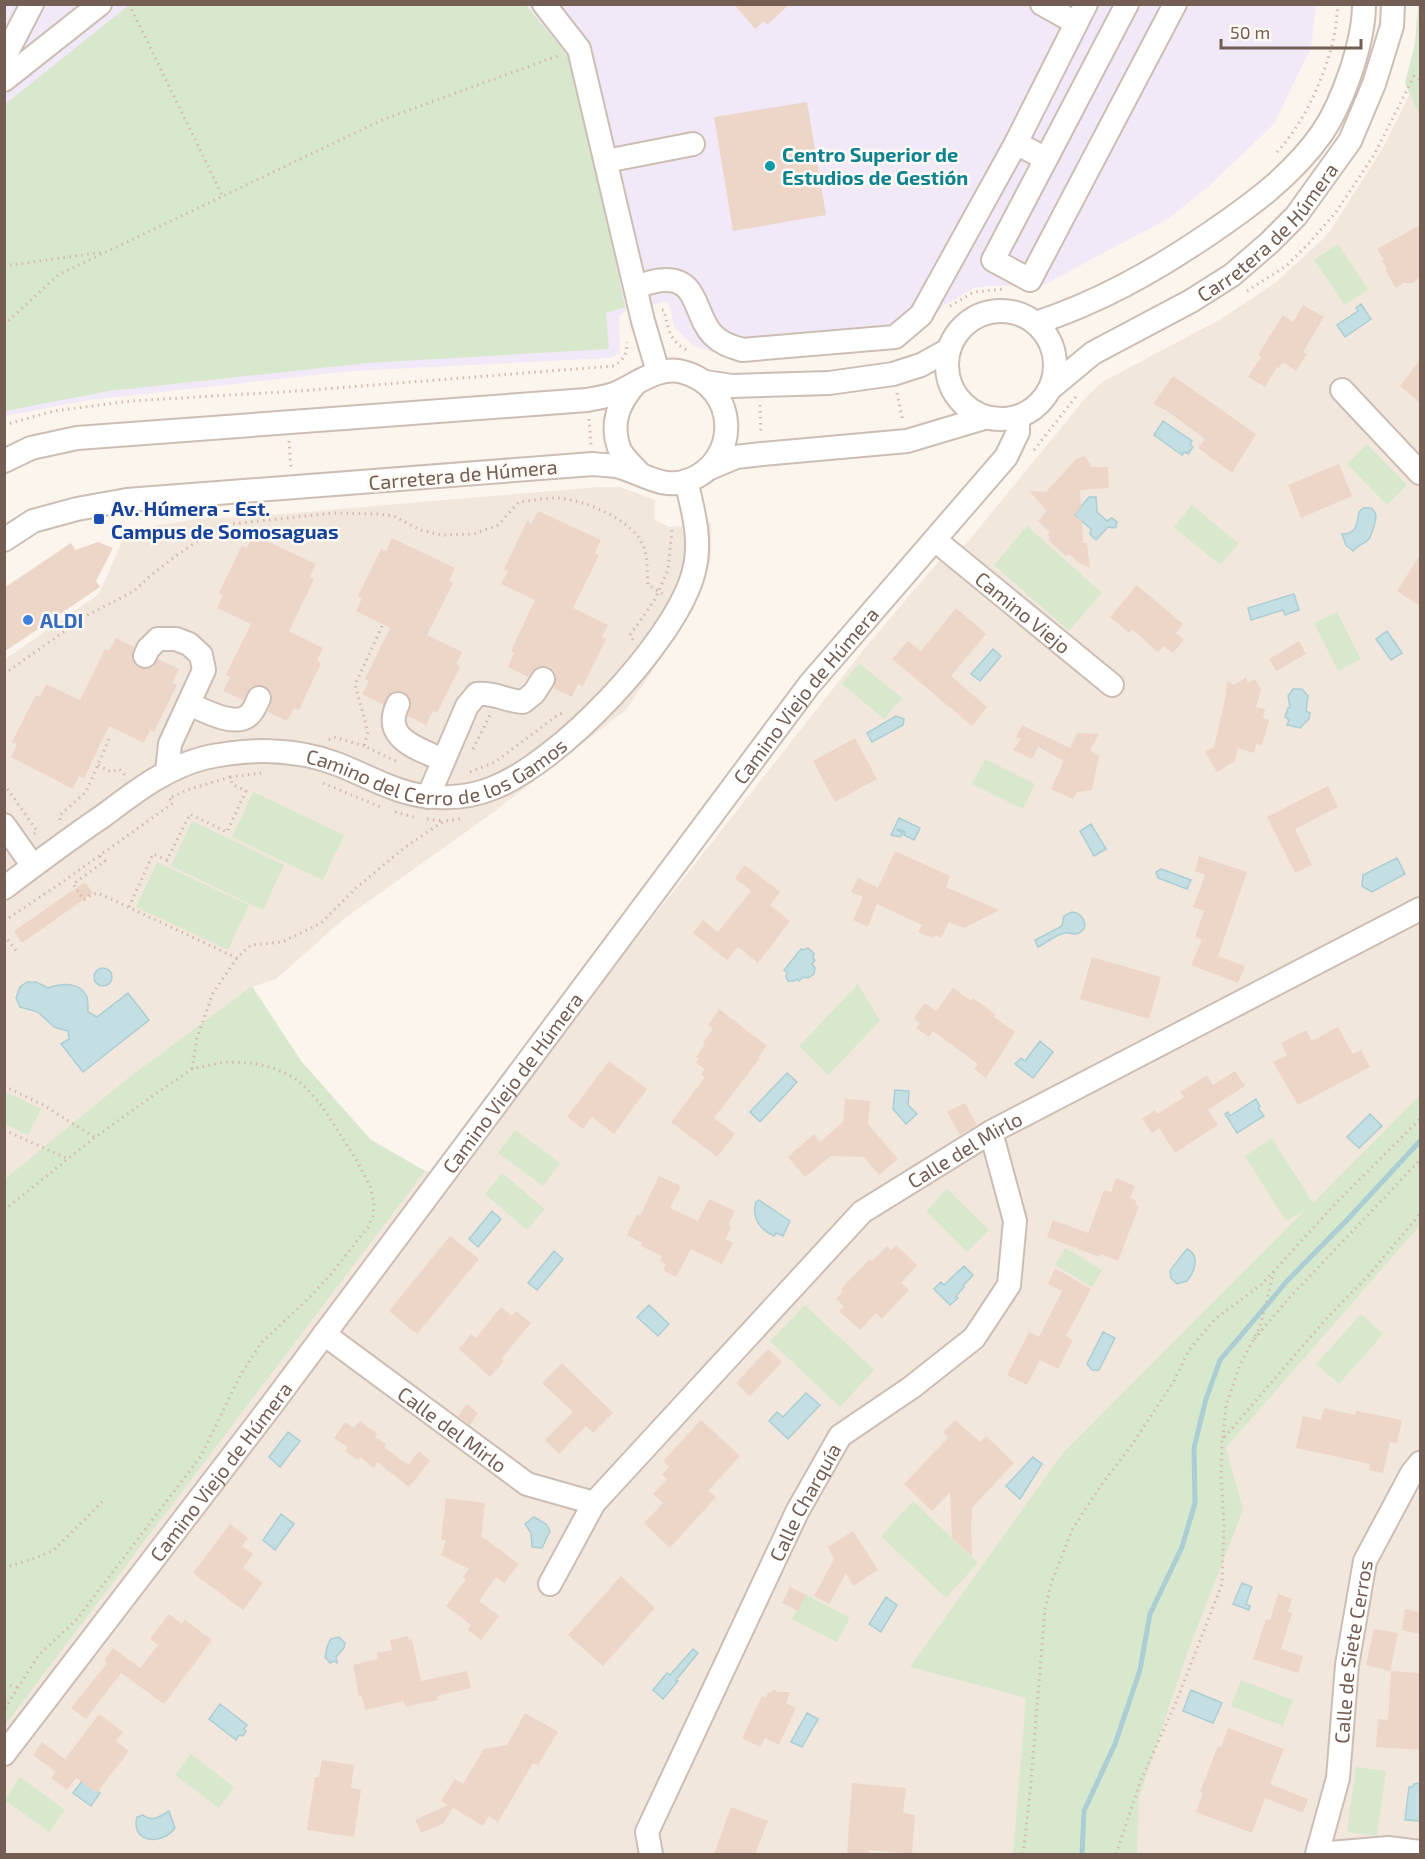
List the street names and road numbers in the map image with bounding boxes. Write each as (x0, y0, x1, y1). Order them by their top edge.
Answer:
street label: Carretera de Húmera (1192, 158, 1343, 306)
street label: Carretera de Húmera (368, 454, 558, 494)
street label: Camino Viejo (971, 566, 1076, 658)
street label: Camino Viejo de Húmera (728, 602, 883, 788)
street label: Camino del Cerro de los Gamos (295, 722, 575, 766)
street label: Camino Viejo de Húmera (437, 988, 587, 1178)
street label: Calle del Mirlo (903, 1106, 1026, 1193)
street label: Camino Viejo de Húmera (144, 1377, 297, 1566)
street label: Calle del Mirlo (393, 1381, 512, 1477)
street label: Calle Charquía (764, 1439, 846, 1565)
street label: Calle de Siete Cerros (1329, 1558, 1377, 1745)

